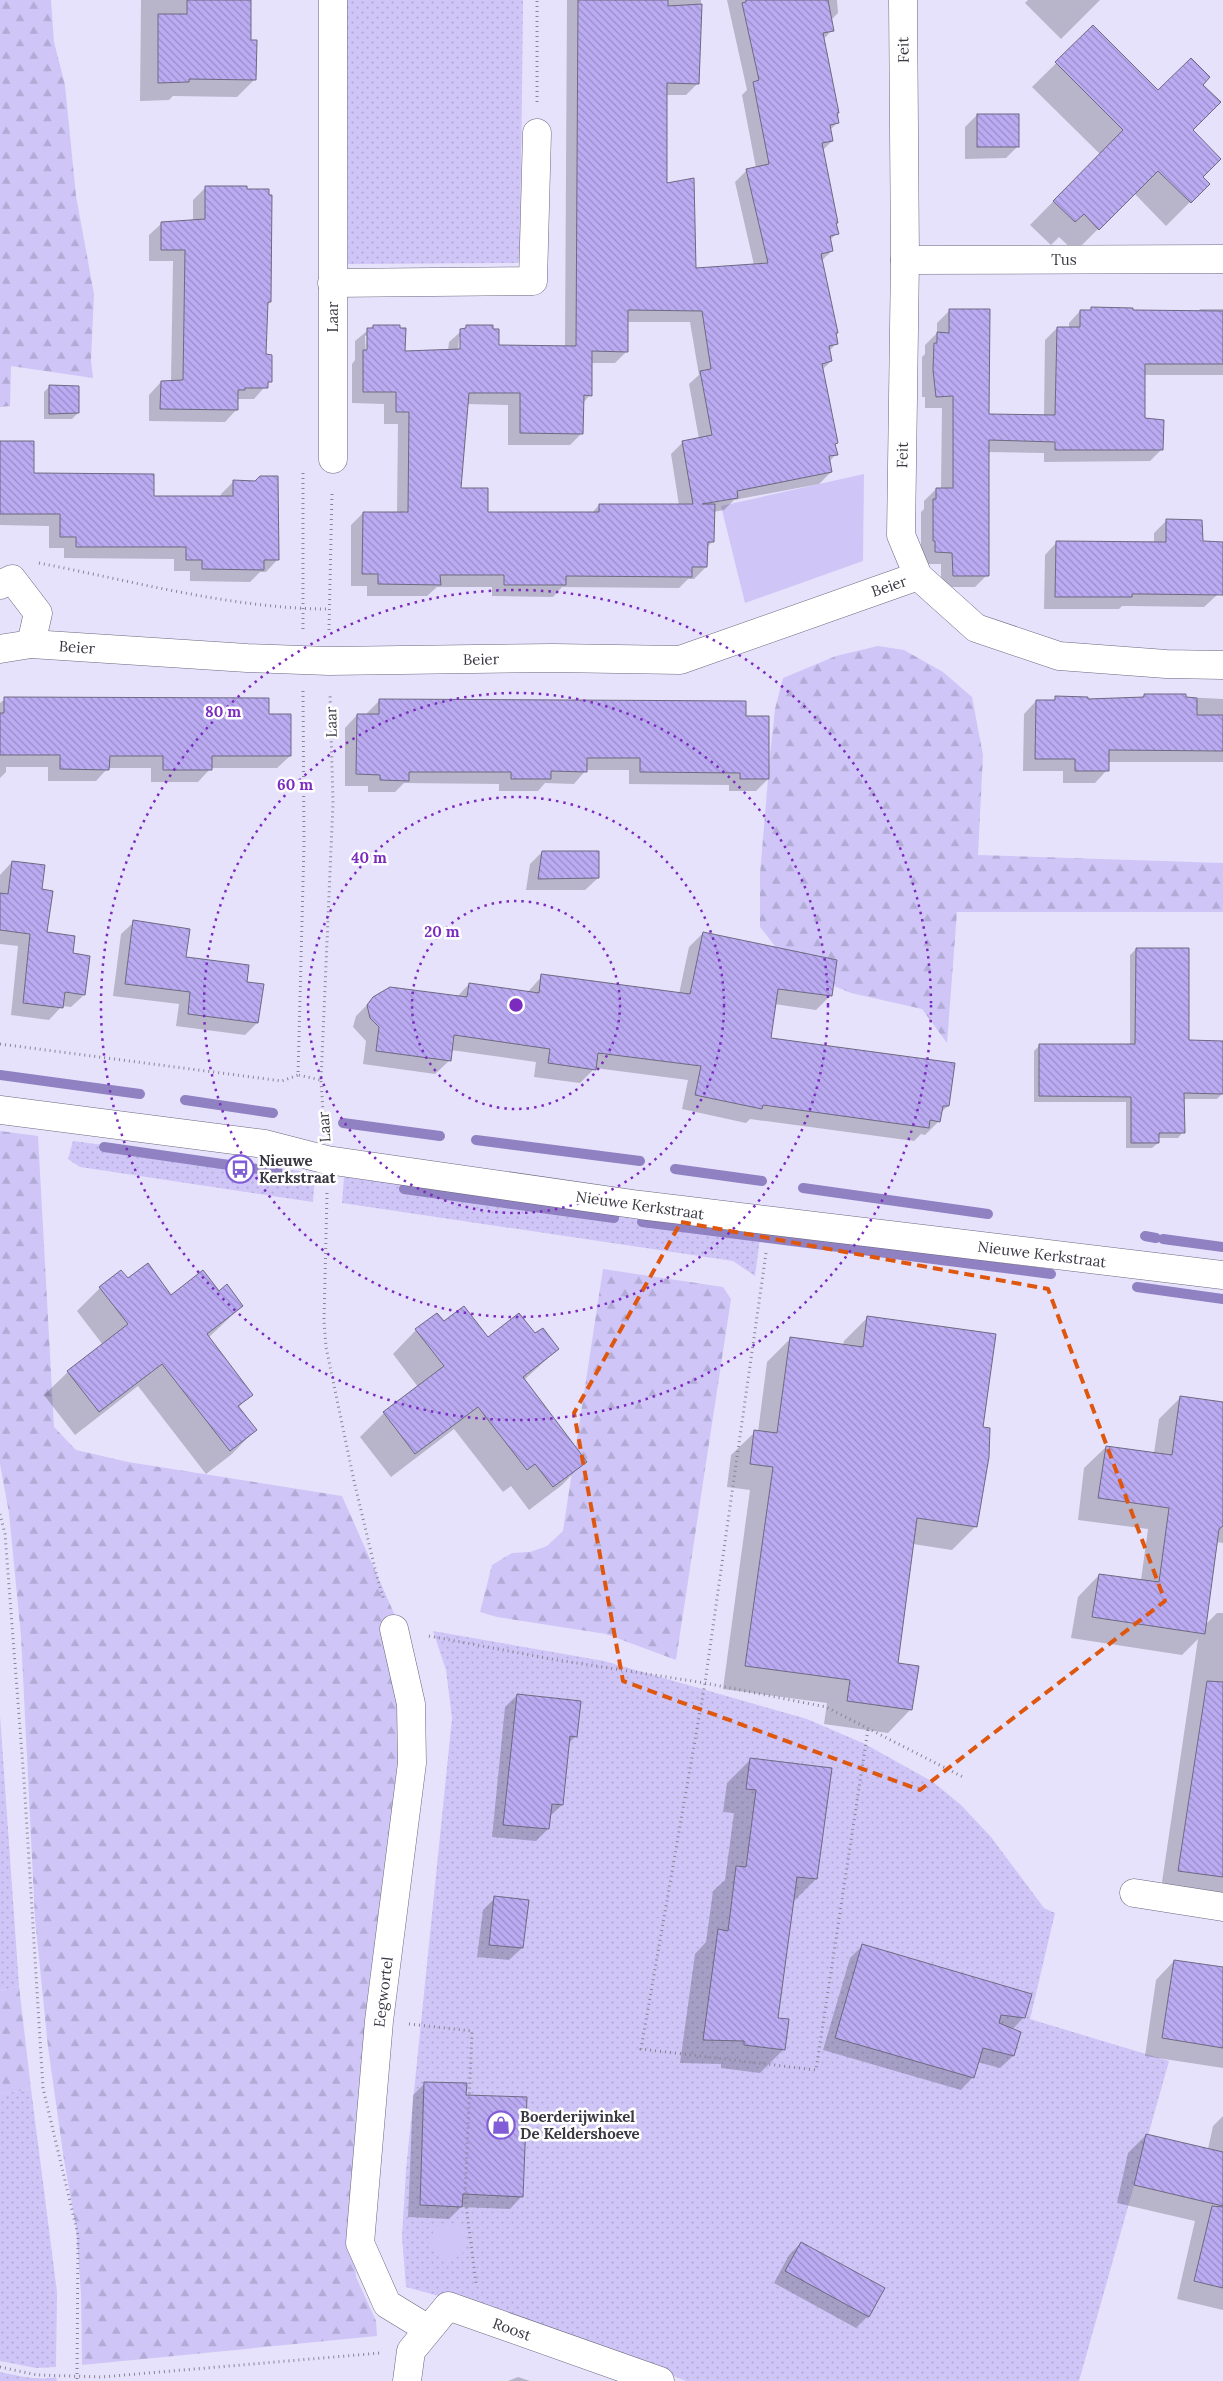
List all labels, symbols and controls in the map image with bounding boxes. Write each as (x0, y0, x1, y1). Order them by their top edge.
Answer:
street label: Feit (893, 36, 913, 63)
street label: Tus (1051, 250, 1077, 269)
street label: Laar (323, 301, 342, 332)
street label: Feit (892, 441, 912, 468)
street label: Beier (869, 571, 910, 601)
street label: Beier (58, 636, 96, 658)
street label: Beier (463, 649, 500, 669)
text: 80 m (205, 702, 241, 721)
street label: Laar (321, 706, 341, 738)
text: 60 m (277, 775, 313, 794)
text: 40 m (351, 848, 387, 867)
text: 20 m (424, 922, 460, 941)
centre of rings (507, 996, 525, 1014)
street label: Laar (313, 1110, 335, 1143)
place label: Nieuwe Kerkstraat (259, 1151, 337, 1187)
bus stop icon: Nieuwe Kerkstraat (225, 1154, 255, 1184)
street label: Nieuwe Kerkstraat (575, 1187, 706, 1223)
street label: Nieuwe Kerkstraat (977, 1237, 1108, 1271)
street label: Eegwortel (369, 1956, 397, 2028)
place label: Boerderijwinkel De Keldershoeve (520, 2107, 640, 2143)
shop icon: Boerderijwinkel De Keldershoeve (486, 2110, 516, 2140)
street label: Roost (490, 2313, 534, 2345)

